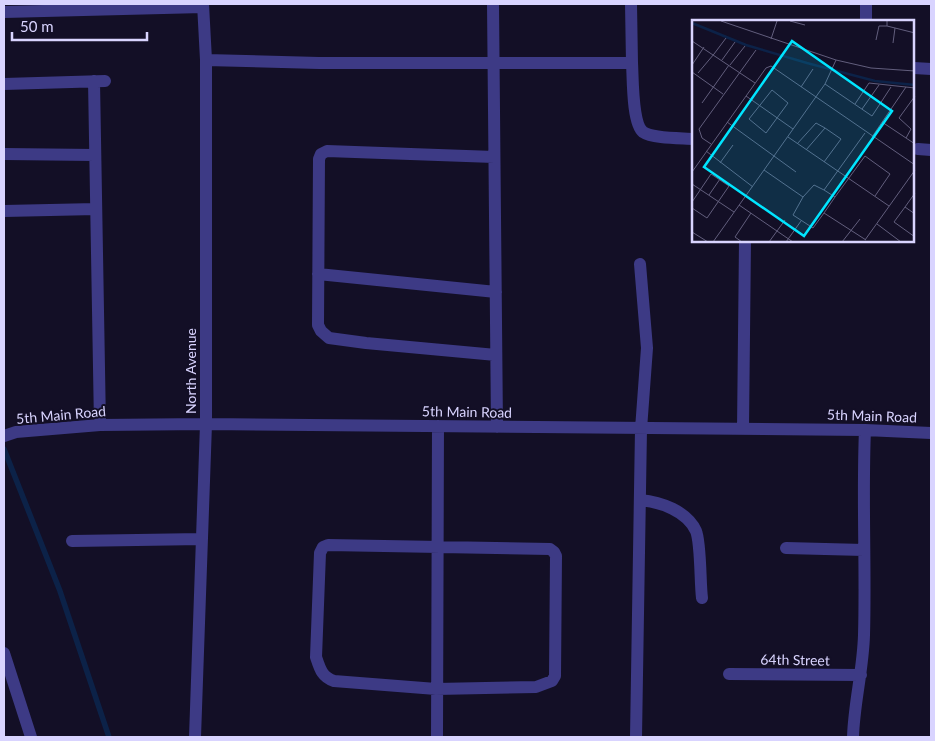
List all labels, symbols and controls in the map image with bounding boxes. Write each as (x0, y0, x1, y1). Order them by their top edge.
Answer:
scale bar (12, 10, 148, 42)
text: 50 m (20, 17, 54, 35)
inset map (692, 20, 915, 242)
street label: North Avenue (182, 328, 199, 414)
street label: 5th Main Road (15, 402, 107, 427)
street label: 5th Main Road (422, 402, 512, 421)
street label: 5th Main Road (827, 405, 917, 426)
street label: 64th Street (760, 650, 830, 669)

